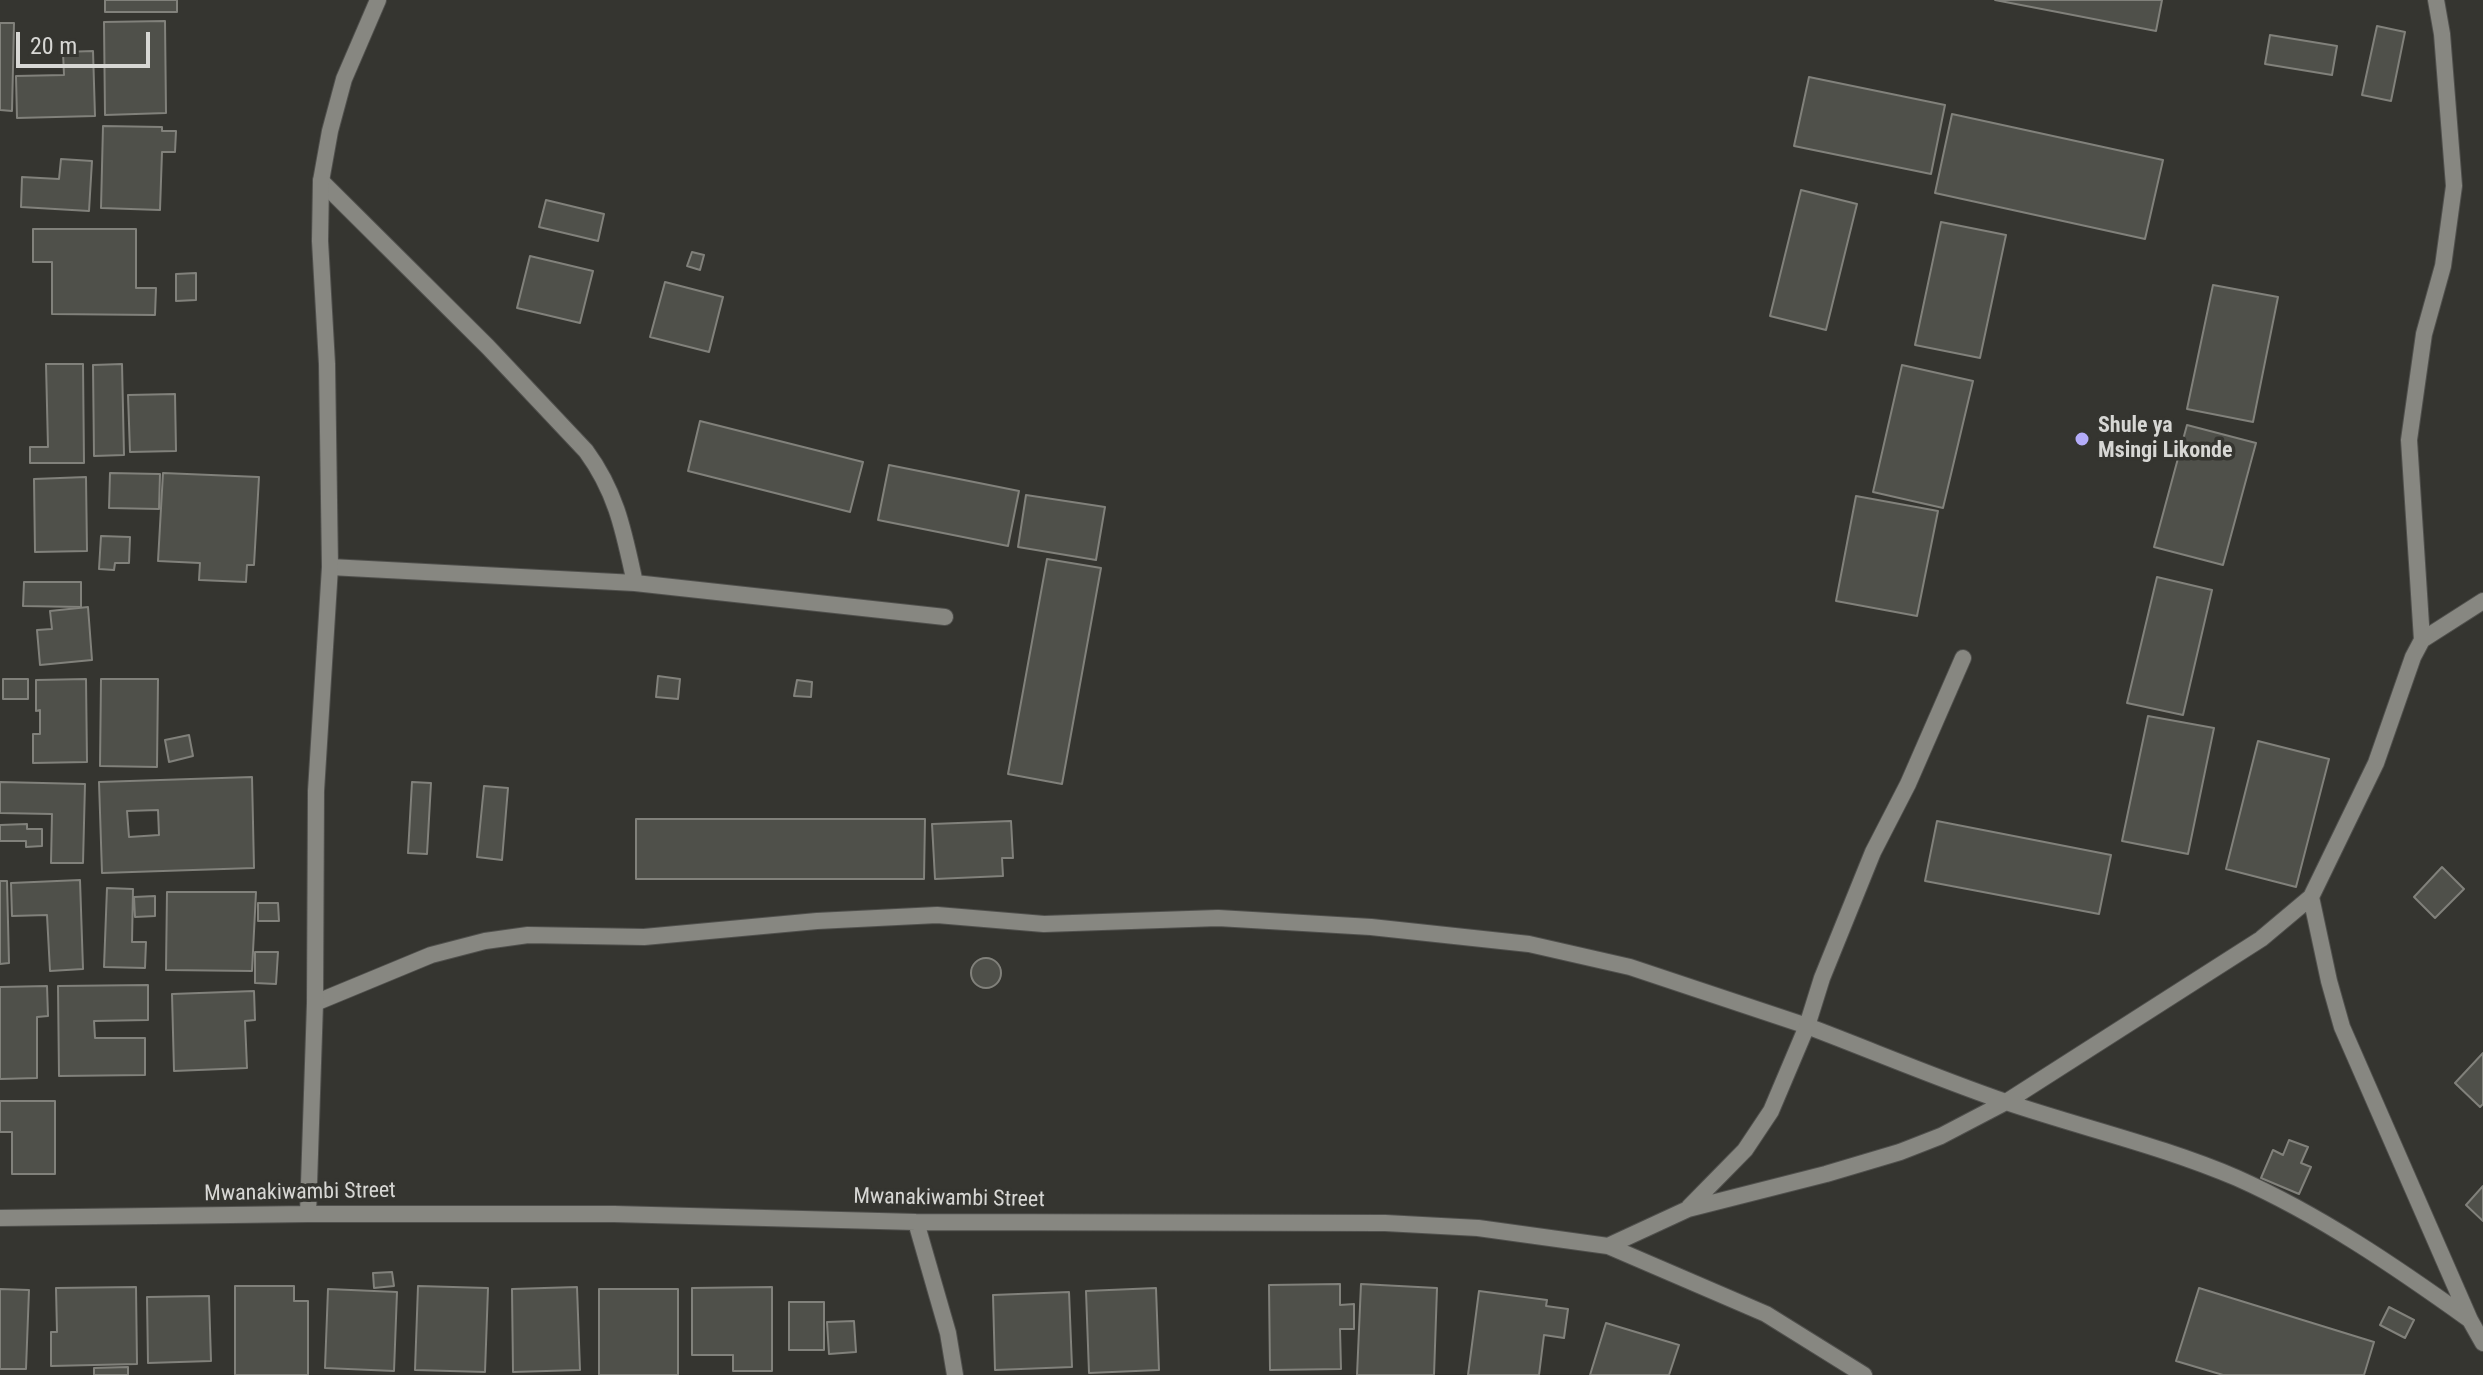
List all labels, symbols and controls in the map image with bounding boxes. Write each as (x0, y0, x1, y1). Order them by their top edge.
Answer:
scale bar (20, 16, 154, 66)
text: 20 m (30, 32, 77, 60)
place label: Shule ya Msingi Likonde (2098, 413, 2233, 464)
marker: Shule ya Msingi Likonde (2073, 430, 2091, 448)
street label: Mwanakiwambi Street (204, 1178, 396, 1208)
street label: Mwanakiwambi Street (853, 1184, 1045, 1214)

